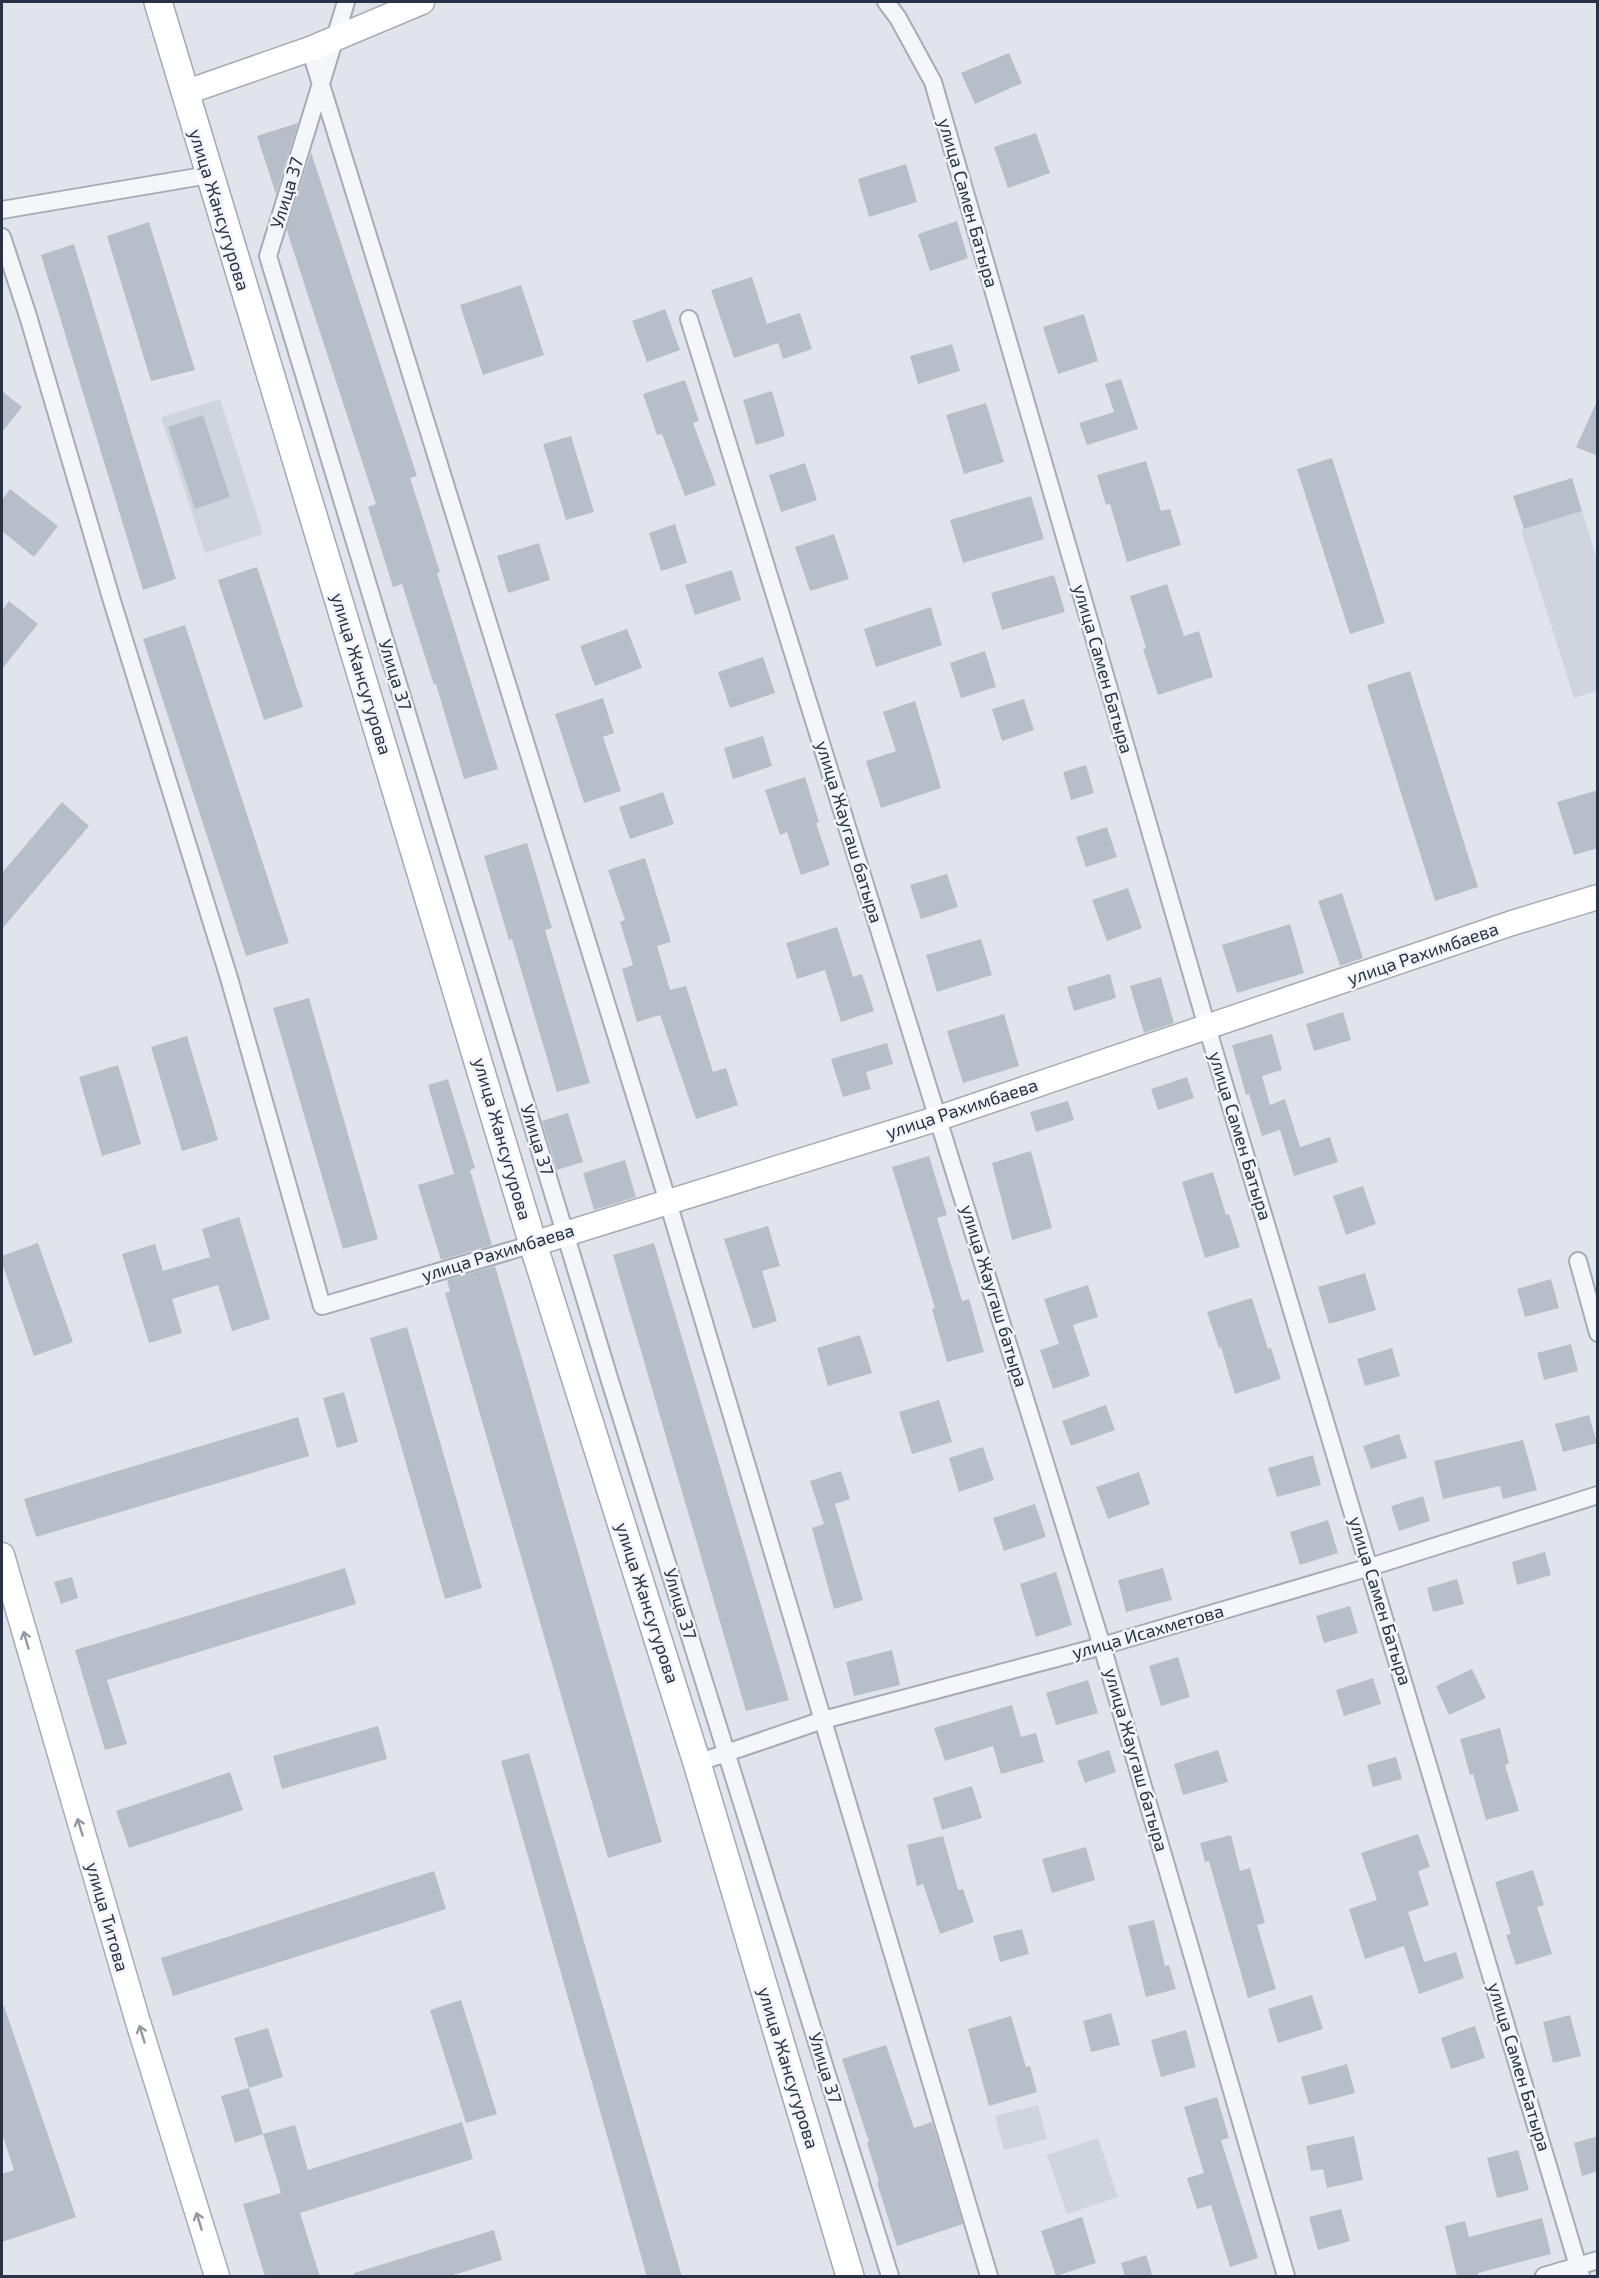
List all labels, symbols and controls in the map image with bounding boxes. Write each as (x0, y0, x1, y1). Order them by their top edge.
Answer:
street label: улица Самен Батыра (934, 116, 1004, 290)
street label: улица Жансугурова (185, 126, 255, 293)
street label: Улица 37 (265, 154, 307, 231)
street label: улица Самен Батыра (1069, 582, 1139, 756)
street label: улица Жансугурова (327, 590, 397, 757)
street label: Улица 37 (375, 636, 417, 713)
street label: улица Жаугаш батыра (812, 738, 888, 925)
street label: улица Рахимбаева (1344, 917, 1501, 989)
street label: улица Самен Батыра (1205, 1049, 1277, 1223)
street label: улица Жансугурова (469, 1055, 537, 1223)
street label: улица Рахимбаева (883, 1073, 1040, 1143)
street label: Улица 37 (517, 1101, 559, 1178)
street label: улица Жаугаш батыра (957, 1202, 1033, 1389)
street label: улица Рахимбаева (419, 1218, 577, 1286)
street label: улица Самен Батыра (1345, 1514, 1417, 1688)
street label: улица Жансугурова (612, 1519, 684, 1686)
street label: Улица 37 (660, 1565, 702, 1642)
street label: улица Исахметова (1069, 1599, 1226, 1663)
one-way arrow (20, 1631, 31, 1650)
street label: улица Жаугаш батыра (1100, 1666, 1174, 1854)
one-way arrow (74, 1818, 85, 1837)
street label: улица Титова (82, 1860, 134, 1974)
street label: улица Самен Батыра (1484, 1980, 1556, 2154)
street label: улица Жансугурова (754, 1984, 824, 2151)
one-way arrow (136, 2025, 147, 2044)
street label: Улица 37 (805, 2029, 847, 2106)
one-way arrow (193, 2212, 204, 2231)

